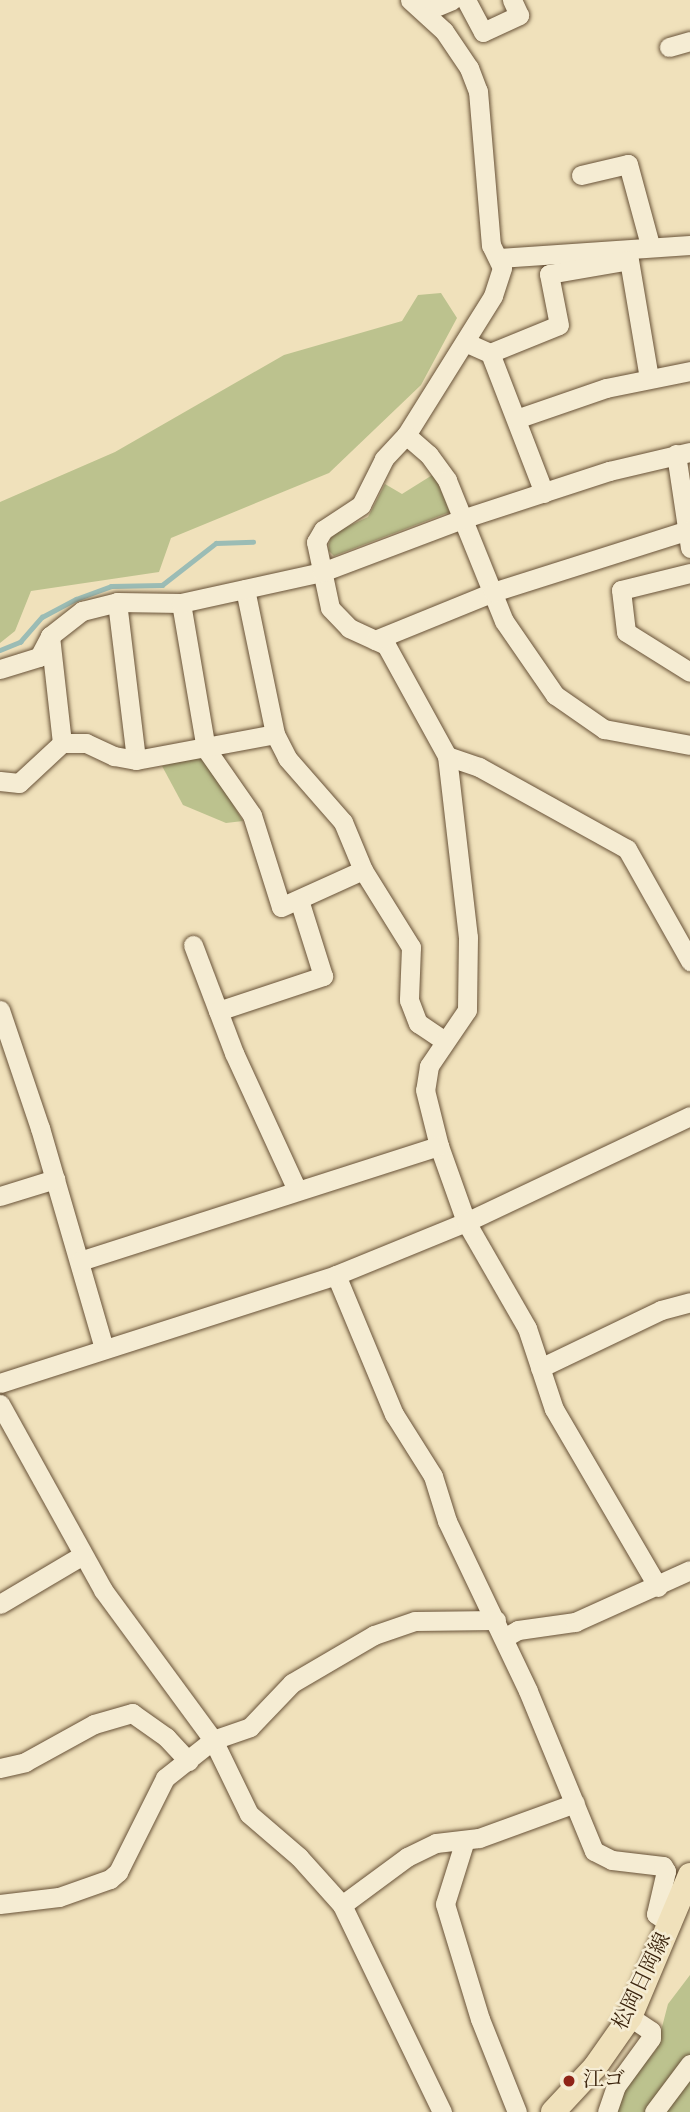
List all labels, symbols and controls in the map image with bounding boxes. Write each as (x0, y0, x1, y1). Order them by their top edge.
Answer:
street label: 松岡日岡線 (609, 1929, 677, 2035)
place label: 江ゴ (583, 2068, 625, 2094)
marker: 江ゴ (561, 2073, 577, 2089)

